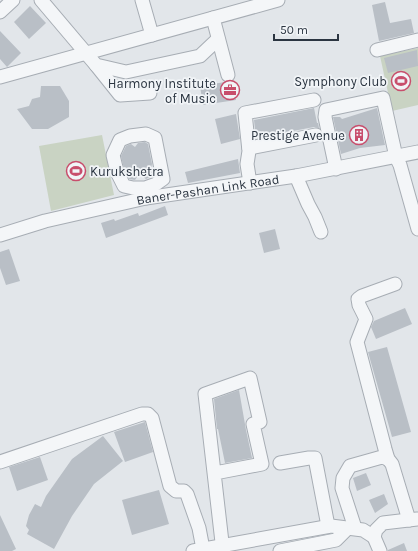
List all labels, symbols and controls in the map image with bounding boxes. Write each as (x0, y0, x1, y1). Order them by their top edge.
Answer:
scale bar (274, 16, 338, 42)
text: 50 m (280, 23, 308, 37)
sports icon: Symphony Club (390, 70, 412, 92)
place label: Symphony Club (294, 74, 387, 89)
place label: Harmony Institute of Music (108, 76, 216, 106)
office icon: Harmony Institute of Music (219, 79, 241, 101)
building icon: Prestige Avenue (348, 124, 370, 146)
place label: Prestige Avenue (251, 128, 345, 143)
sports icon: Kurukshetra (65, 160, 87, 182)
place label: Kurukshetra (90, 164, 164, 179)
street label: Baner-Pashan Link Road (135, 171, 280, 208)

